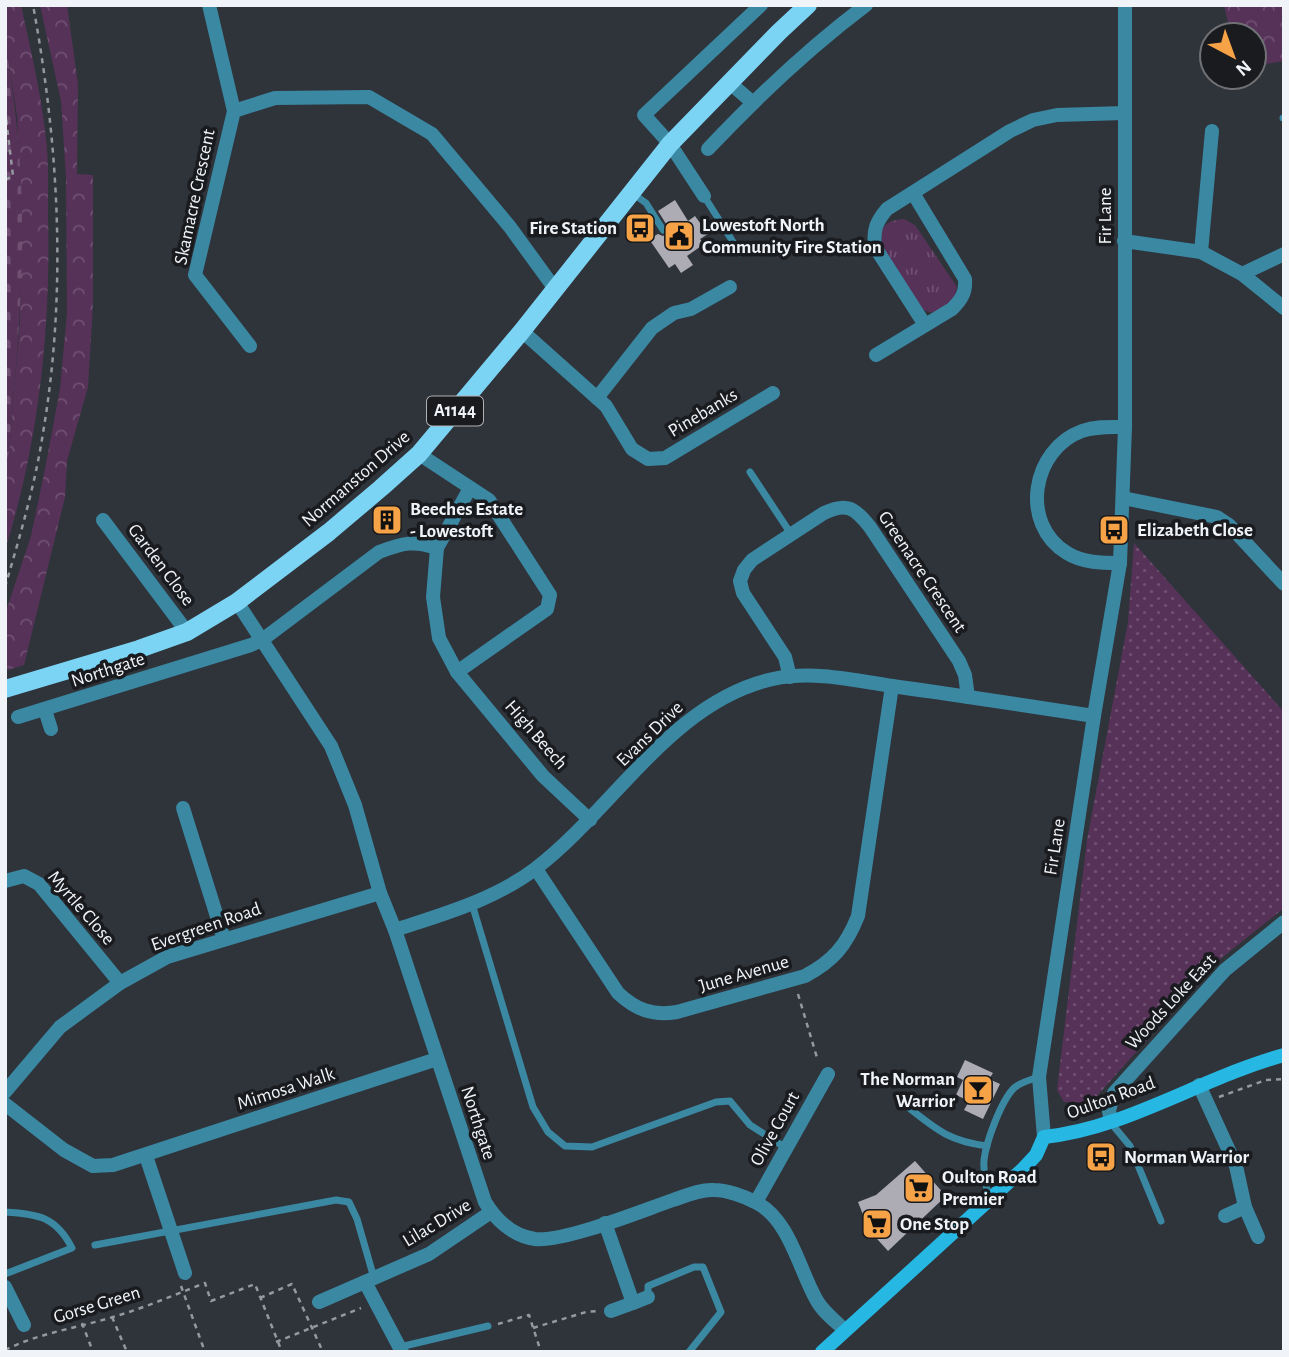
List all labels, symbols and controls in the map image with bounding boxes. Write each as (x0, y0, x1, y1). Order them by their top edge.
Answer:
north arrow (1198, 21, 1268, 91)
text: N (1232, 56, 1254, 79)
street label: Skamacre Crescent (171, 127, 219, 267)
street label: Fir Lane (1096, 187, 1115, 245)
bus stop icon: Fire Station (623, 211, 657, 245)
place label: Lowestoft North Community Fire Station (702, 216, 882, 257)
place label: Fire Station (529, 219, 617, 238)
public building icon: Lowestoft North Community Fire Station (662, 219, 696, 253)
street label: Pinebanks (665, 385, 741, 441)
road number: A1144 (427, 396, 483, 426)
street label: Normanston Drive (298, 427, 414, 531)
place label: Beeches Estate - Lowestoft (410, 500, 523, 541)
building icon: Beeches Estate - Lowestoft (370, 503, 404, 537)
street label: Greenacre Crescent (874, 508, 970, 636)
bus stop icon: Elizabeth Close (1097, 513, 1131, 547)
street label: Garden Close (124, 520, 198, 610)
place label: Elizabeth Close (1137, 521, 1253, 540)
street label: Northgate (69, 649, 147, 691)
street label: High Beech (501, 697, 571, 773)
street label: Evans Drive (613, 698, 687, 770)
street label: Fir Lane (1041, 817, 1069, 877)
street label: Myrtle Close (44, 867, 118, 949)
street label: Evergreen Road (149, 899, 264, 955)
street label: Woods Loke East (1122, 951, 1220, 1053)
street label: June Avenue (697, 952, 791, 996)
street label: Mimosa Walk (235, 1064, 337, 1114)
place label: The Norman Warrior (860, 1070, 955, 1111)
bar icon: The Norman Warrior (961, 1073, 995, 1107)
street label: Oulton Road (1064, 1073, 1158, 1123)
street label: Northgate (457, 1084, 499, 1162)
street label: Olive Court (747, 1089, 803, 1169)
bus stop icon: Norman Warrior (1084, 1140, 1118, 1174)
place label: Norman Warrior (1124, 1148, 1250, 1167)
place label: Oulton Road Premier (942, 1168, 1037, 1209)
supermarket icon: Oulton Road Premier (902, 1171, 936, 1205)
street label: Lilac Drive (400, 1195, 474, 1251)
supermarket icon: One Stop (860, 1207, 894, 1241)
place label: One Stop (900, 1215, 969, 1234)
street label: Gorse Green (51, 1283, 143, 1327)

